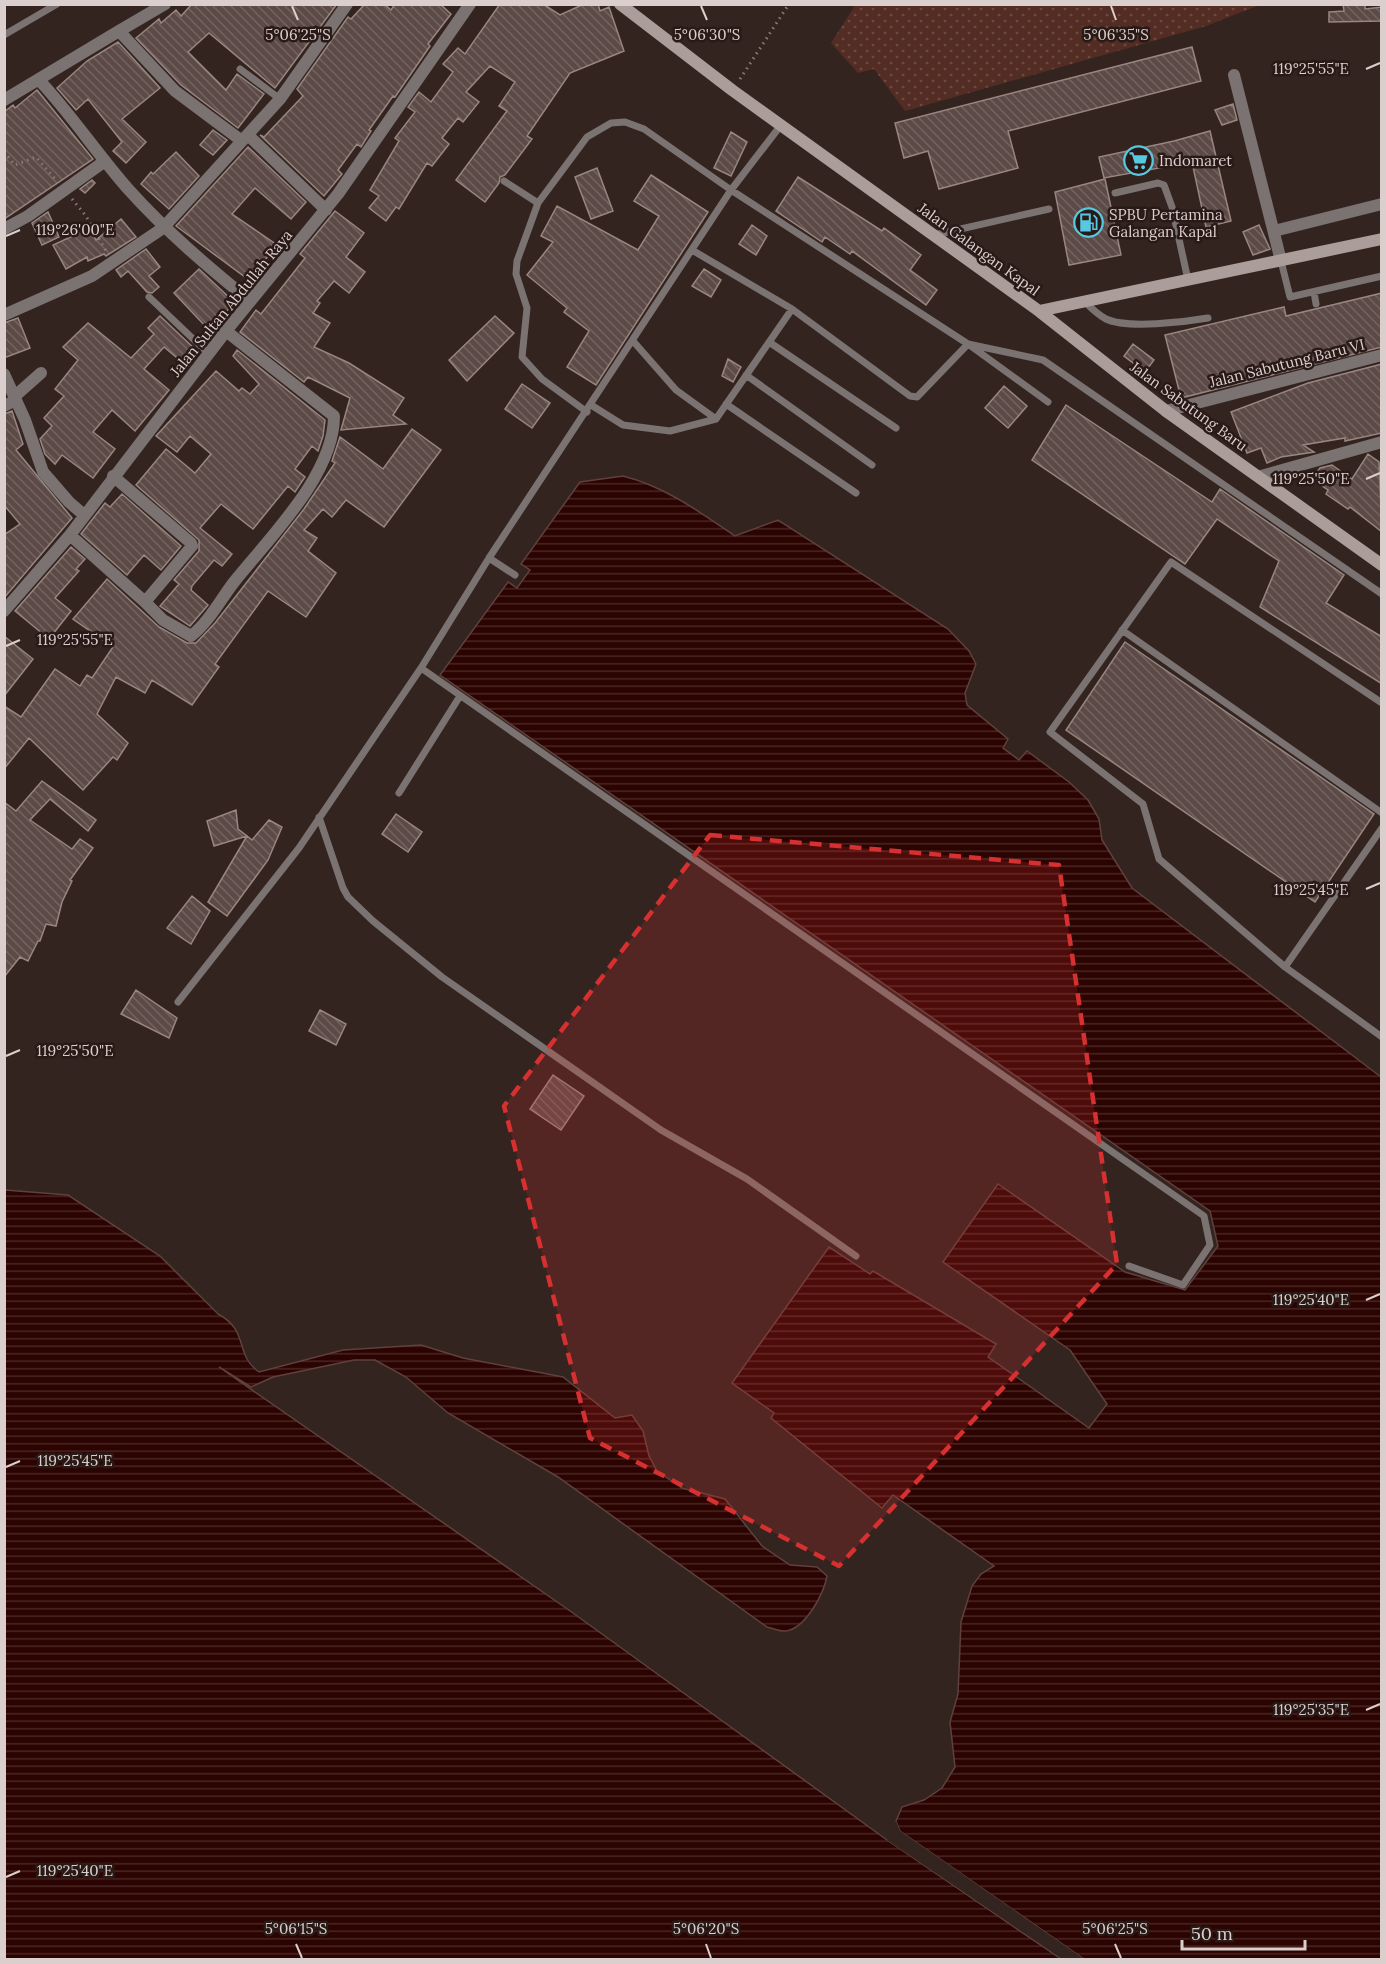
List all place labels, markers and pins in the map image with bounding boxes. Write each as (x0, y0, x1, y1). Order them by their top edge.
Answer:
supermarket icon: Indomaret (1122, 144, 1154, 176)
place label: Indomaret (1159, 151, 1232, 170)
place label: SPBU Pertamina Galangan Kapal (1109, 205, 1223, 241)
fuel station icon: SPBU Pertamina Galangan Kapal (1072, 207, 1104, 239)

